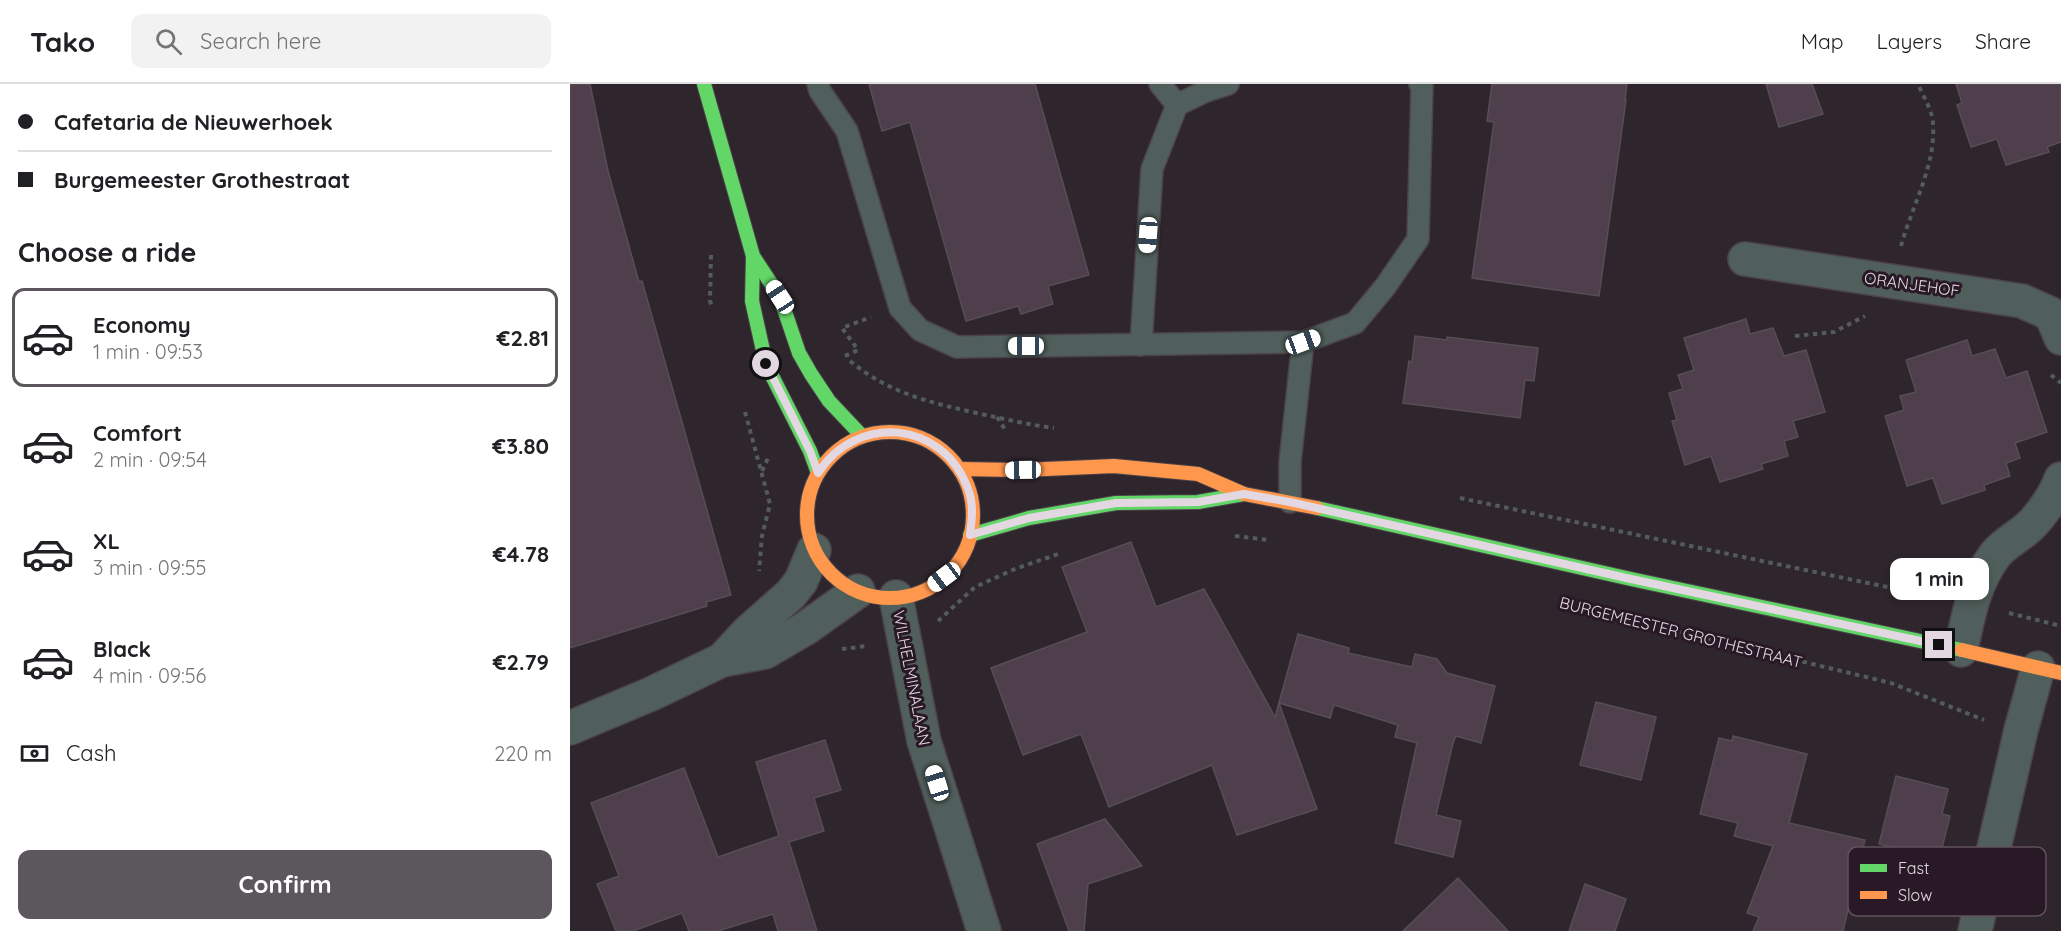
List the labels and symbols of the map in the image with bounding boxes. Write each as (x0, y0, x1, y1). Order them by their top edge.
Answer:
car (1138, 216, 1158, 254)
street label: ORANJEHOF (1863, 267, 1961, 301)
car (763, 277, 797, 317)
car (1283, 327, 1323, 357)
car (1008, 337, 1044, 355)
route start (752, 350, 779, 377)
car (1005, 461, 1041, 479)
callout: 1 min (1890, 558, 1988, 600)
car (924, 559, 964, 595)
street label: BURGEMEESTER GROTHESTRAAT (1557, 592, 1805, 672)
street label: WILHELMINALAAN (889, 609, 935, 747)
route end (1925, 631, 1952, 658)
car (923, 763, 951, 803)
legend (1848, 847, 2046, 916)
text: Fast (1898, 858, 1929, 878)
text: Slow (1898, 885, 1932, 905)

